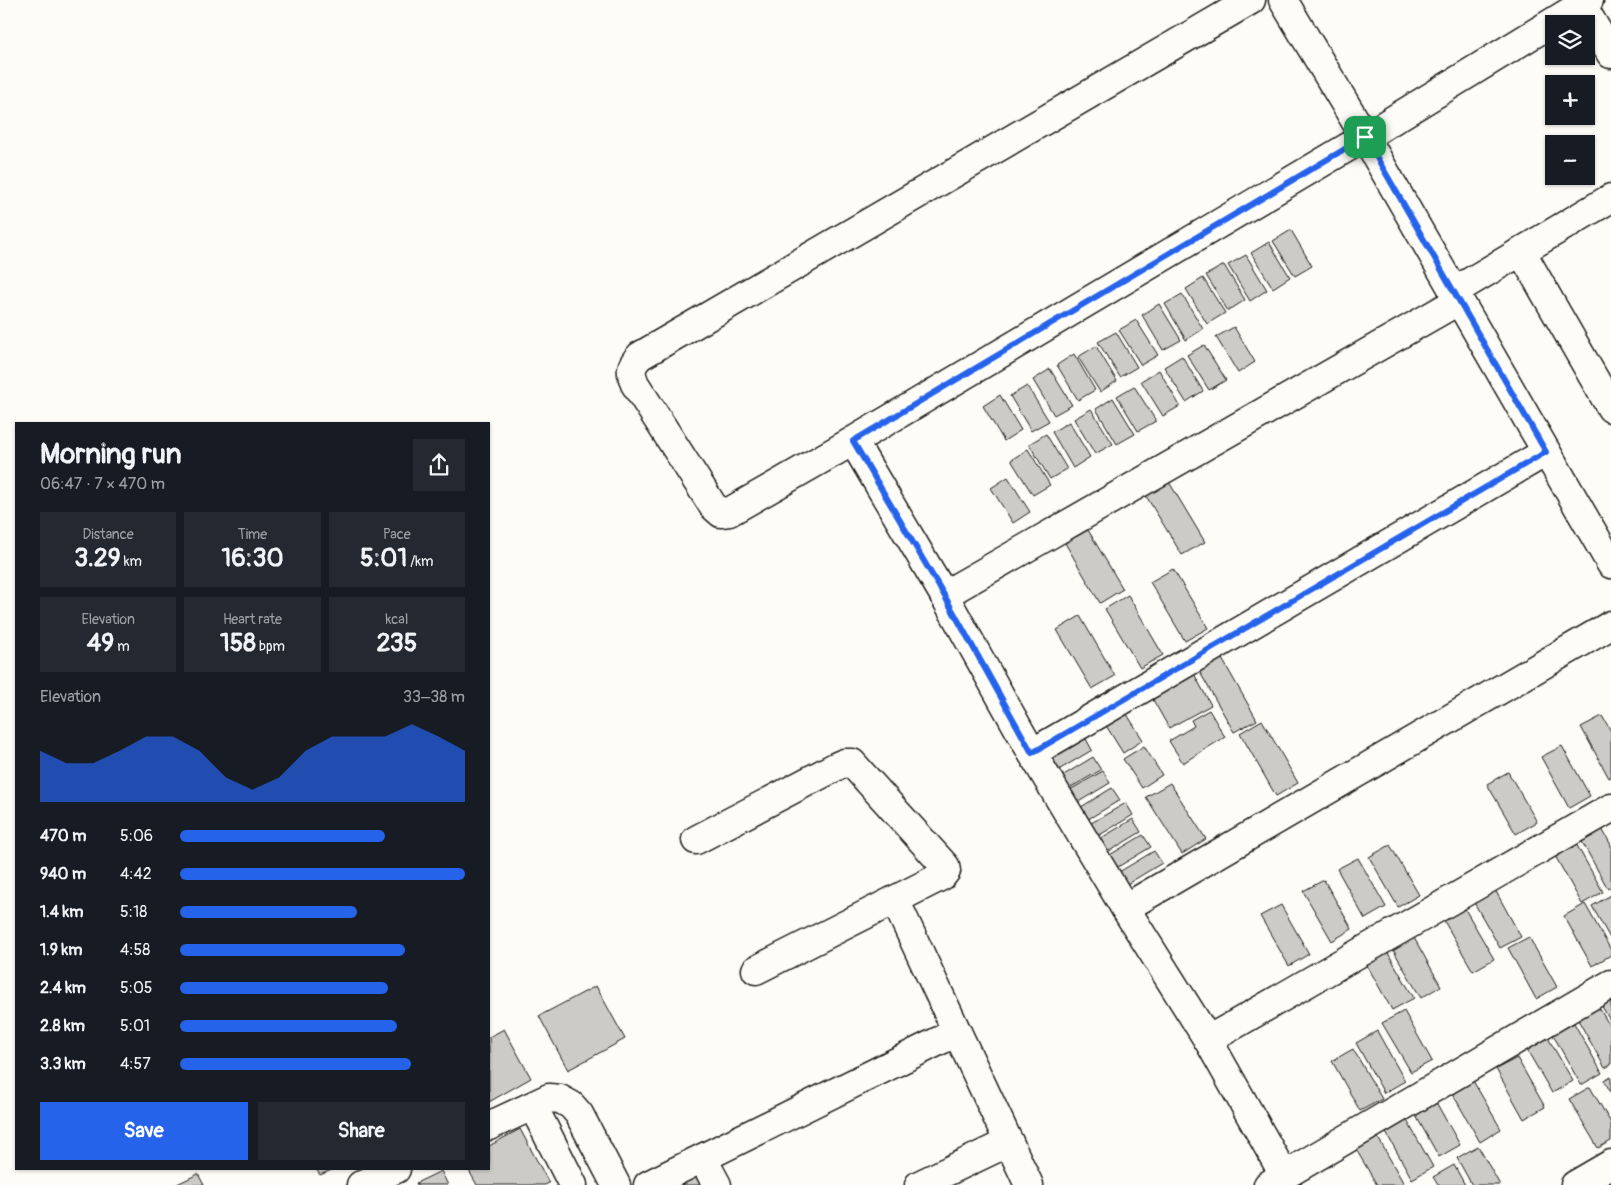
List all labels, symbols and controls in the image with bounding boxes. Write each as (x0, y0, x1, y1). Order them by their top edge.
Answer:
map controls (1545, 15, 1595, 185)
button: layers (1545, 15, 1595, 65)
button: + (1545, 75, 1595, 125)
pin (1344, 116, 1386, 158)
icon: arrive (1351, 123, 1379, 151)
button: − (1545, 135, 1595, 185)
text: Morning run (40, 437, 182, 472)
button: share (413, 439, 465, 491)
text: 06:47 · 7 × 470 m (40, 474, 165, 494)
text: Distance (83, 526, 134, 543)
text: Time (238, 526, 267, 543)
text: Pace (383, 526, 411, 543)
text: 3.29 (74, 543, 121, 574)
text: 16:30 (221, 543, 284, 574)
text: 5:01 (360, 543, 407, 574)
text: km (121, 553, 142, 570)
text: /km (407, 553, 434, 570)
text: Elevation (81, 611, 135, 628)
text: Heart rate (223, 611, 282, 628)
text: kcal (385, 611, 408, 628)
text: 49 (87, 628, 114, 659)
text: 158 (220, 628, 256, 659)
text: 235 (376, 628, 417, 659)
text: m (114, 638, 130, 655)
text: bpm (256, 638, 285, 655)
text: Elevation (40, 687, 101, 707)
text: 33–38 m (403, 687, 465, 707)
text: 470 m (40, 826, 86, 846)
text: 5:06 (120, 826, 153, 846)
text: 940 m (40, 864, 86, 884)
text: 4:42 (120, 864, 152, 884)
text: 1.4 km (40, 902, 83, 922)
text: 5:18 (120, 902, 147, 922)
text: 1.9 km (40, 940, 82, 960)
text: 4:58 (120, 940, 150, 960)
text: 2.4 km (40, 978, 86, 998)
text: 5:05 (120, 978, 153, 998)
text: 2.8 km (40, 1016, 85, 1036)
text: 5:01 (120, 1016, 150, 1036)
text: 3.3 km (40, 1054, 86, 1074)
text: 4:57 (120, 1054, 151, 1074)
button: Save (40, 1102, 248, 1160)
button: Share (258, 1102, 465, 1160)

